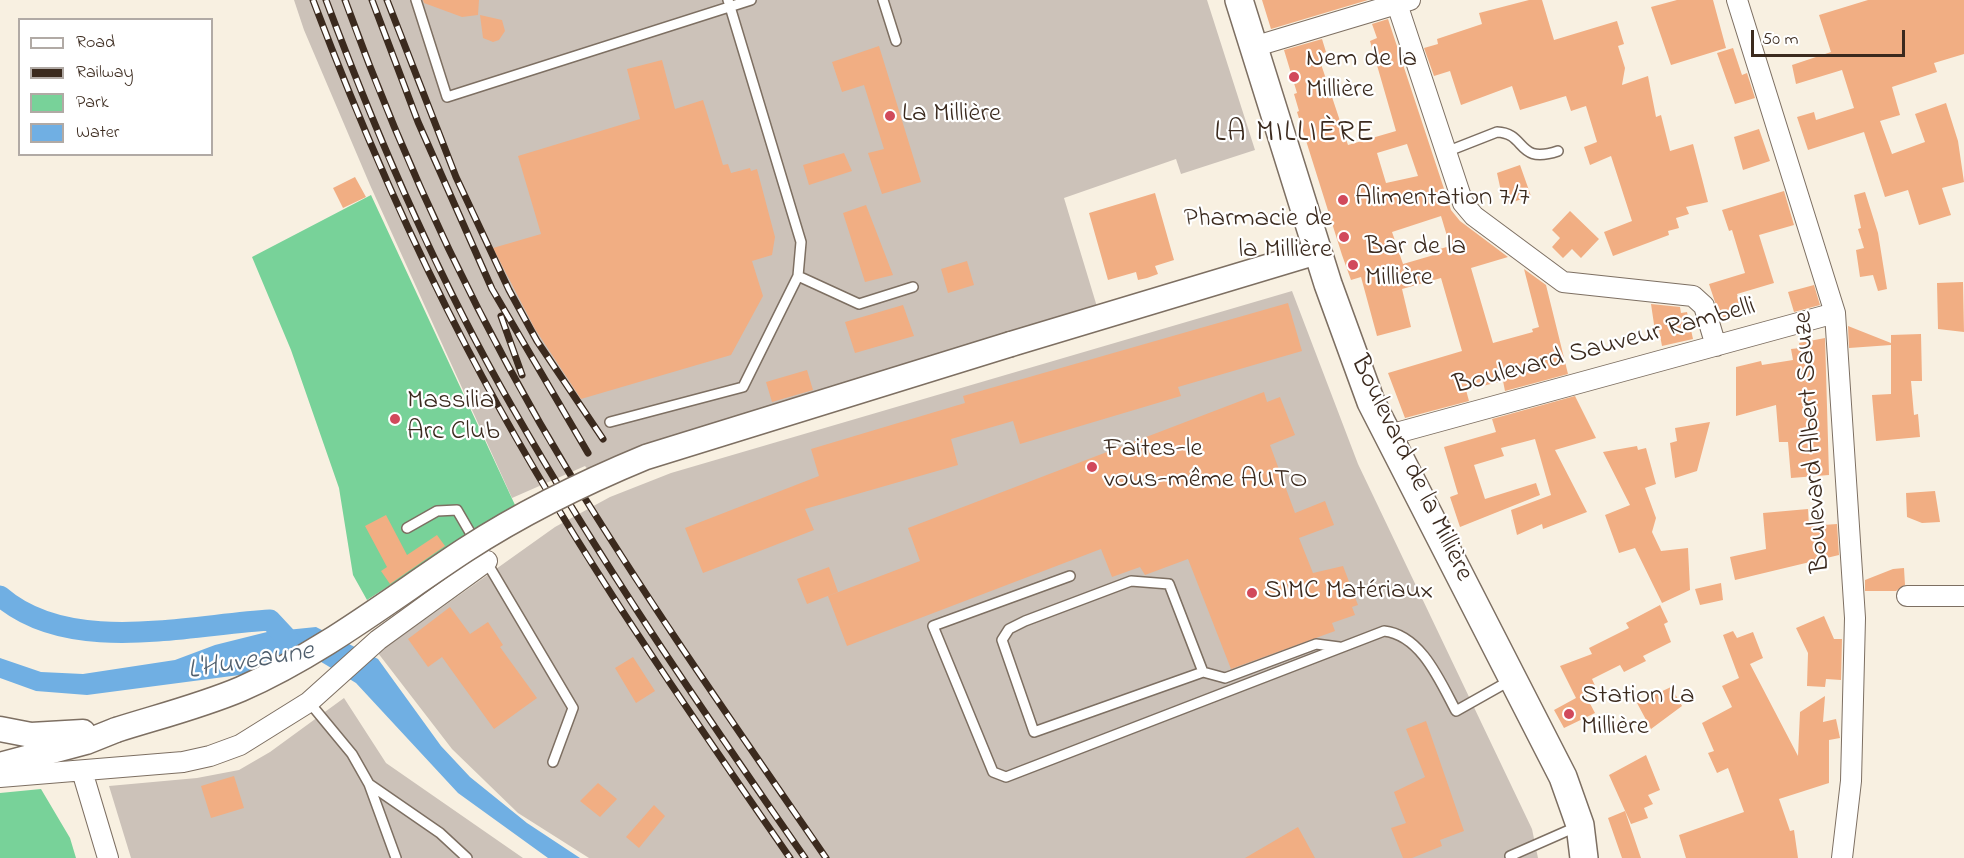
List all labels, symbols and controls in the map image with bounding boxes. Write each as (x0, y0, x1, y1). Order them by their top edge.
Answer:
legend (18, 18, 213, 156)
scale bar (1754, 18, 1908, 56)
text: 50 m (1762, 27, 1799, 53)
text: Road (76, 30, 115, 56)
place label: Nem de la Millière (1306, 45, 1417, 108)
text: Railway (76, 60, 133, 86)
marker: Nem de la Millière (1287, 70, 1301, 84)
text: Park (76, 90, 109, 116)
place label: La Millière (902, 100, 1001, 132)
marker: La Millière (883, 109, 897, 123)
district label: LA MILLIÈRE (1214, 117, 1376, 153)
text: Water (76, 120, 119, 146)
place label: Alimentation 7/7 (1355, 184, 1530, 216)
marker: Alimentation 7/7 (1336, 193, 1350, 207)
place label: Pharmacie de la Millière (1184, 205, 1332, 268)
marker: Pharmacie de la Millière (1337, 230, 1351, 244)
place label: Bar de la Millière (1365, 233, 1466, 296)
marker: Bar de la Millière (1346, 258, 1360, 272)
street label: Boulevard Sauveur Rambelli (1450, 292, 1760, 404)
street label: Boulevard Albert Sauze (1789, 310, 1839, 574)
street label: Boulevard de la Millière (1341, 351, 1479, 587)
place label: Massilia Arc Club (407, 387, 500, 450)
marker: Massilia Arc Club (388, 412, 402, 426)
place label: Faites-le vous-même AUTO (1104, 435, 1307, 498)
marker: Faites-le vous-même AUTO (1085, 460, 1099, 474)
place label: SIMC Matériaux (1264, 577, 1433, 609)
marker: SIMC Matériaux (1245, 586, 1259, 600)
water label: L'Huveaune (186, 636, 316, 690)
place label: Station La Millière (1581, 682, 1695, 745)
marker: Station La Millière (1562, 707, 1576, 721)

